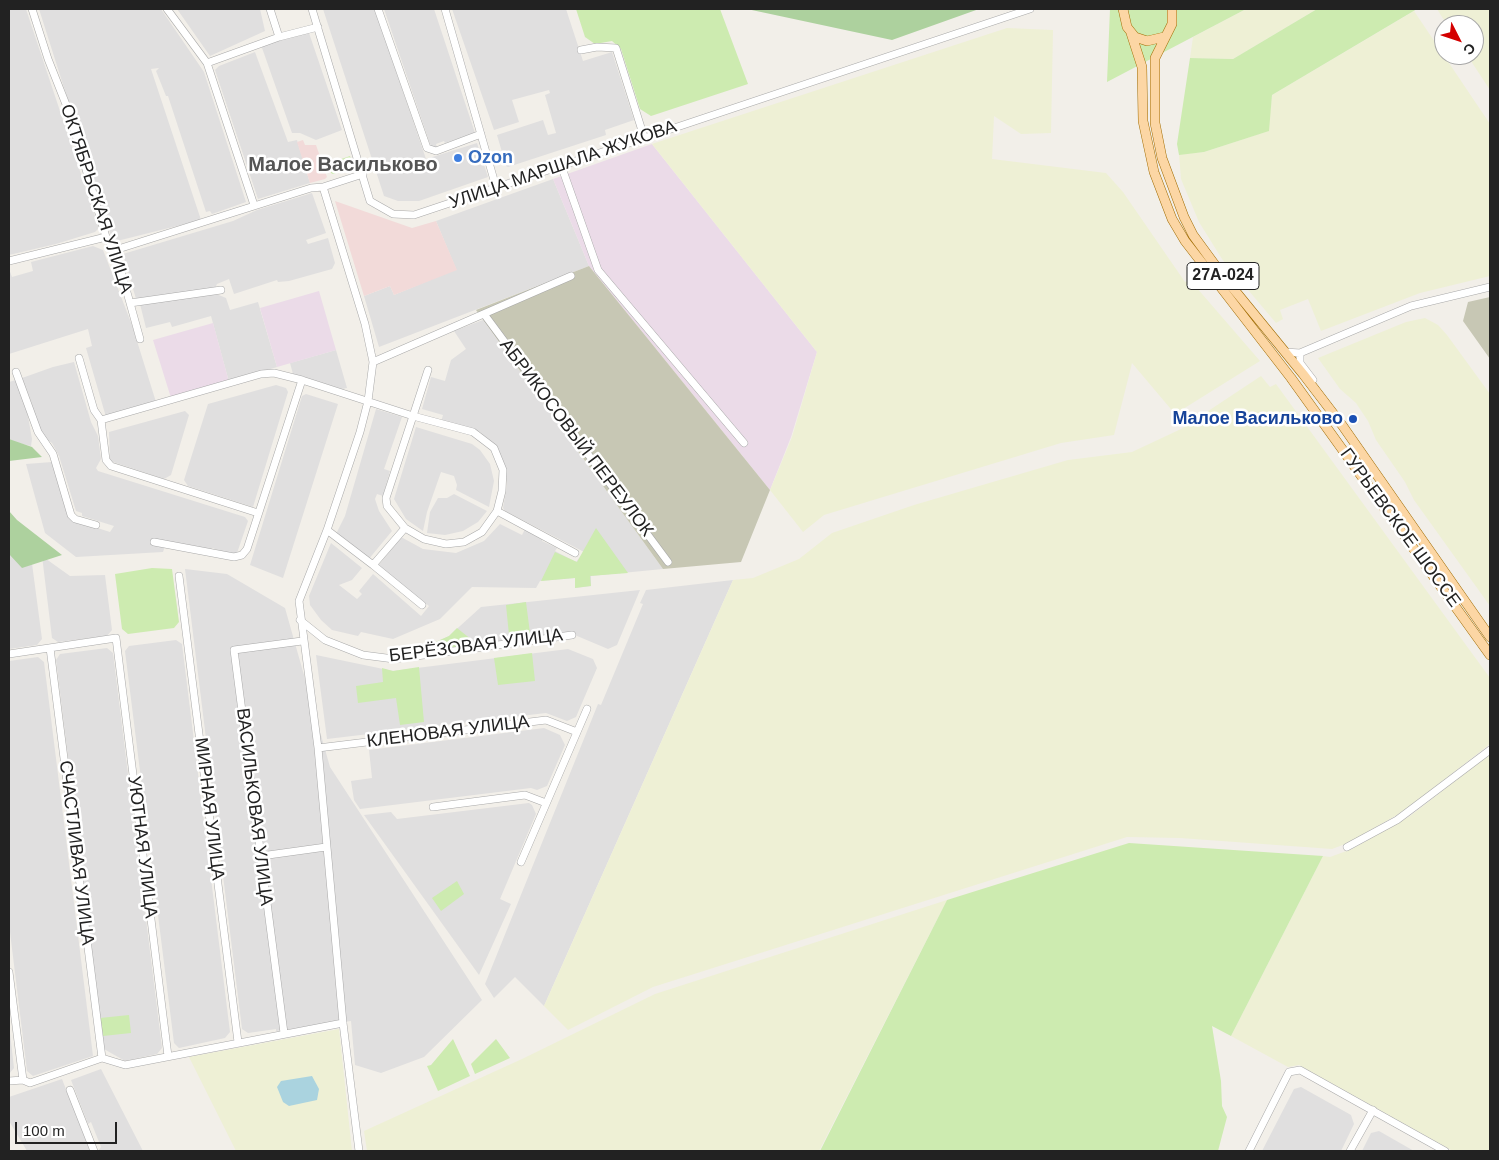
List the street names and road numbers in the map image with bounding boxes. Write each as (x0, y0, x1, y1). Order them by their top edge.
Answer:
street label: ОКТЯБРЬСКАЯ УЛИЦА (55, 102, 137, 296)
street label: УЛИЦА МАРШАЛА ЖУКОВА (447, 116, 679, 214)
road number: 27А-024 (1187, 262, 1259, 290)
street label: АБРИКОСОВЫЙ ПЕРЕУЛОК (495, 335, 657, 541)
street label: ГУРЬЕВСКОЕ ШОССЕ (1335, 444, 1465, 612)
street label: БЕРЁЗОВАЯ УЛИЦА (388, 625, 564, 667)
street label: ВАСИЛЬКОВАЯ УЛИЦА (231, 707, 277, 907)
street label: КЛЕНОВАЯ УЛИЦА (365, 711, 531, 753)
street label: МИРНАЯ УЛИЦА (190, 736, 228, 882)
street label: СЧАСТЛИВАЯ УЛИЦА (54, 759, 98, 947)
street label: УЮТНАЯ УЛИЦА (123, 774, 161, 920)

